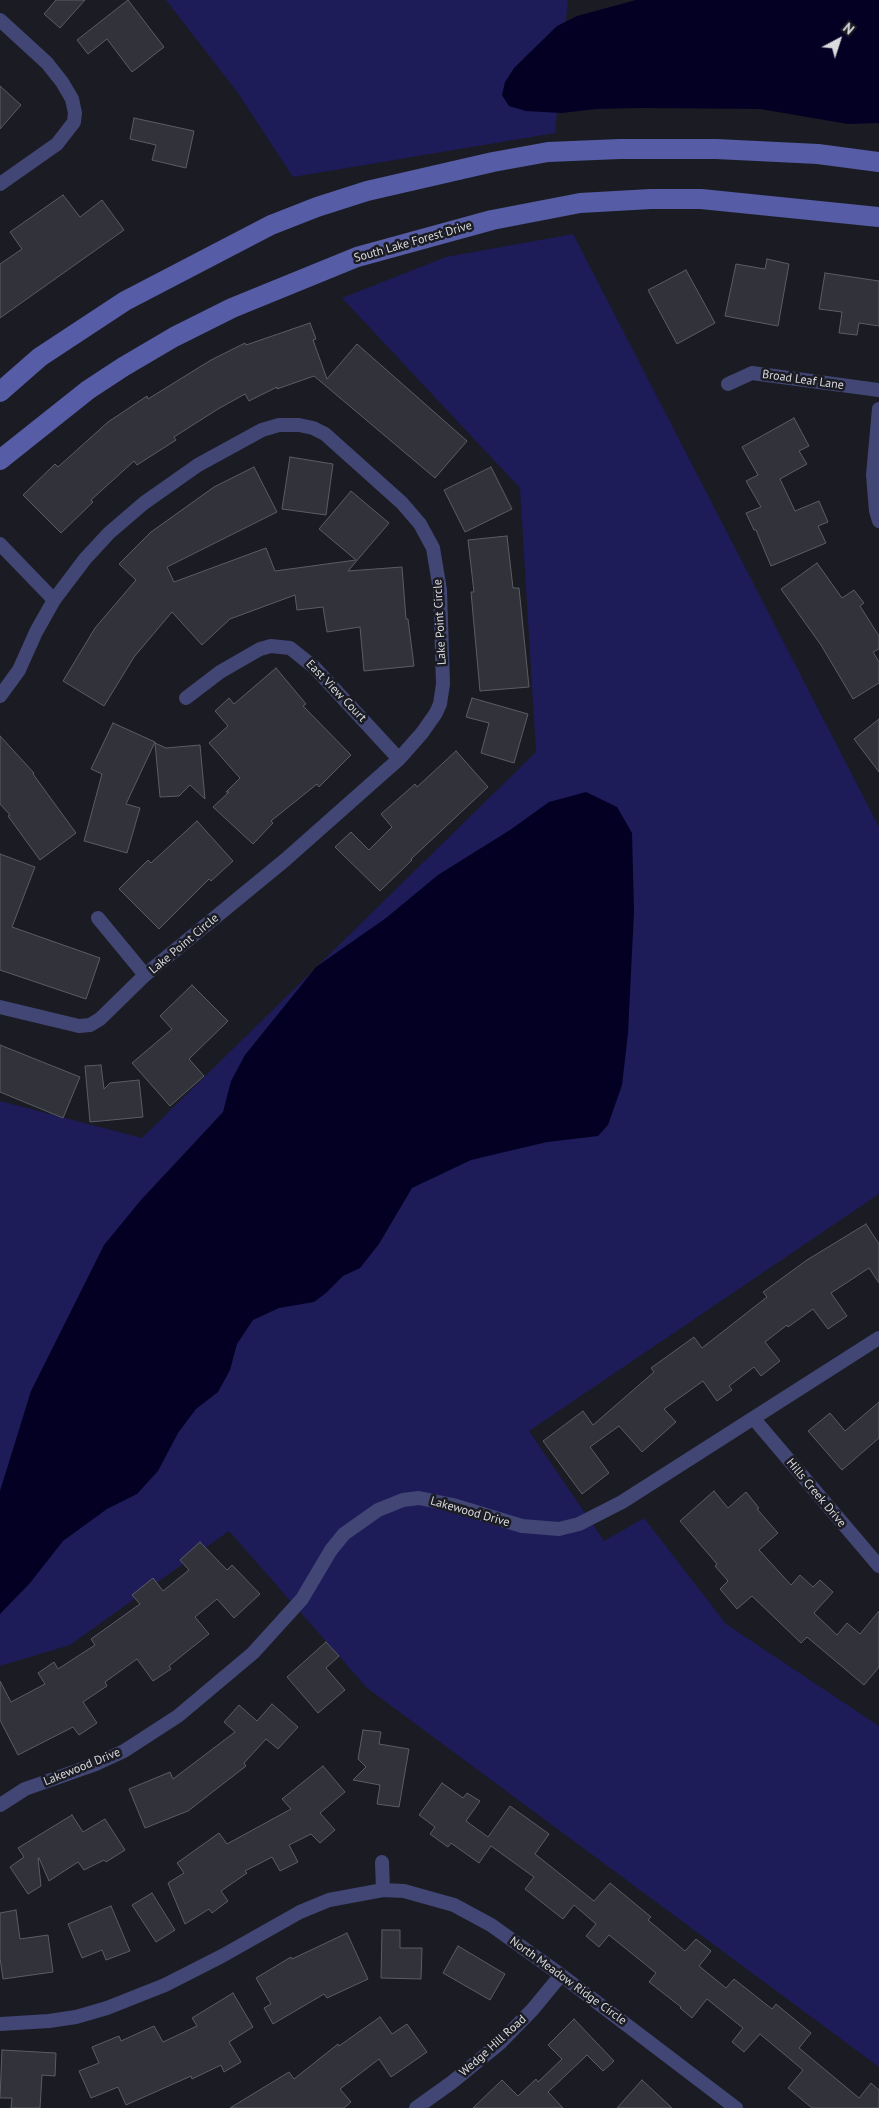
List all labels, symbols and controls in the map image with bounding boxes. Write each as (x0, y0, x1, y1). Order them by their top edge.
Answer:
north arrow (814, 15, 864, 65)
text: N (839, 19, 858, 38)
street label: South Lake Forest Drive (352, 218, 474, 266)
street label: Broad Leaf Lane (761, 367, 845, 393)
street label: Lake Point Circle (431, 579, 449, 665)
street label: East View Court (303, 657, 369, 725)
street label: Lake Point Circle (147, 911, 221, 977)
street label: Hills Creek Drive (783, 1456, 849, 1530)
street label: Lakewood Drive (429, 1494, 511, 1530)
street label: Lakewood Drive (41, 1745, 123, 1789)
street label: North Meadow Ridge Circle (507, 1934, 629, 2028)
street label: Wedge Hill Road (457, 2012, 529, 2080)

